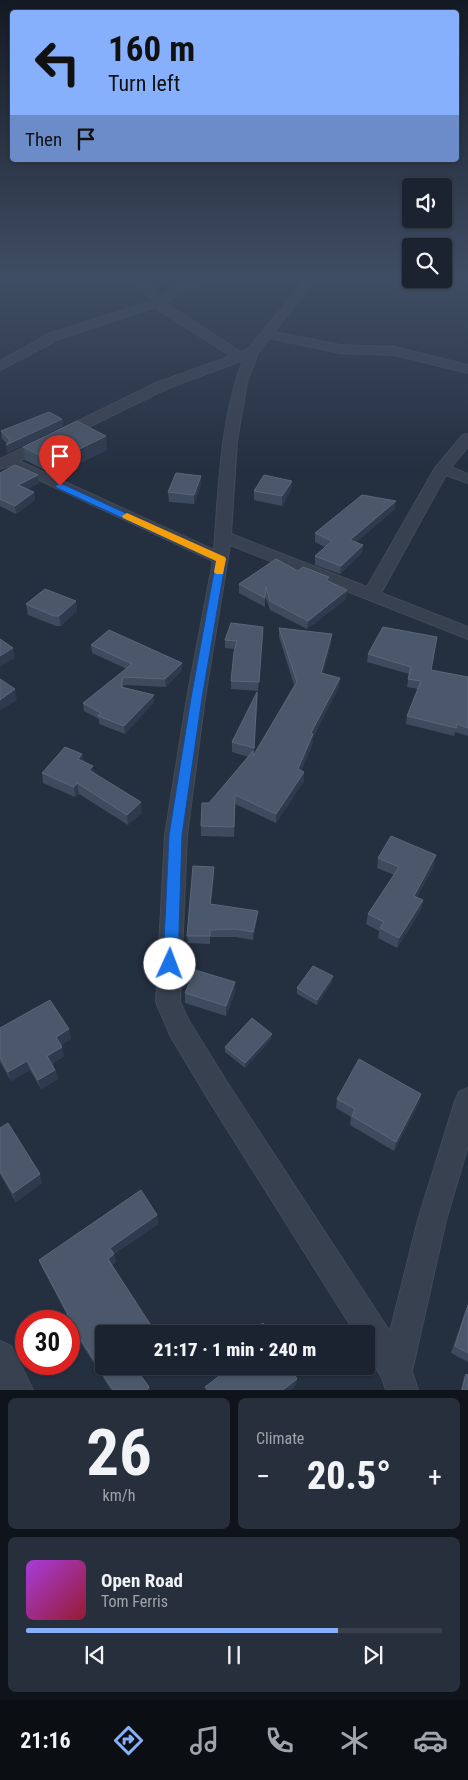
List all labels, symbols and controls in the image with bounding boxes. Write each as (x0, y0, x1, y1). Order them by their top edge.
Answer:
text: 160 m (108, 29, 195, 70)
icon: left (25, 30, 90, 95)
text: Turn left (108, 71, 180, 96)
icon: arrive (72, 125, 100, 153)
text: Then (25, 128, 62, 151)
map controls (402, 178, 452, 288)
button: sound (402, 178, 452, 228)
button: search (402, 238, 452, 288)
pin (39, 435, 81, 486)
icon: arrive (46, 442, 74, 470)
position arrow (143, 937, 195, 989)
speed limit sign: 30 (15, 1310, 80, 1375)
text: 21:17 · 1 min · 240 m (154, 1338, 316, 1361)
text: 26 (86, 1415, 152, 1491)
text: Climate (256, 1429, 304, 1448)
text: 20.5° (307, 1454, 391, 1498)
text: − (256, 1460, 270, 1493)
text: + (428, 1460, 442, 1493)
text: km/h (103, 1486, 135, 1505)
text: Open Road (101, 1569, 183, 1592)
text: Tom Ferris (101, 1592, 168, 1611)
icon: previous (81, 1641, 109, 1669)
icon: pause (220, 1641, 248, 1669)
icon: next (359, 1641, 387, 1669)
icon: directions (111, 1723, 146, 1758)
icon: music (187, 1723, 222, 1758)
icon: phone (262, 1723, 297, 1758)
icon: climate (337, 1723, 372, 1758)
icon: car (413, 1723, 448, 1758)
text: 21:16 (20, 1728, 71, 1753)

